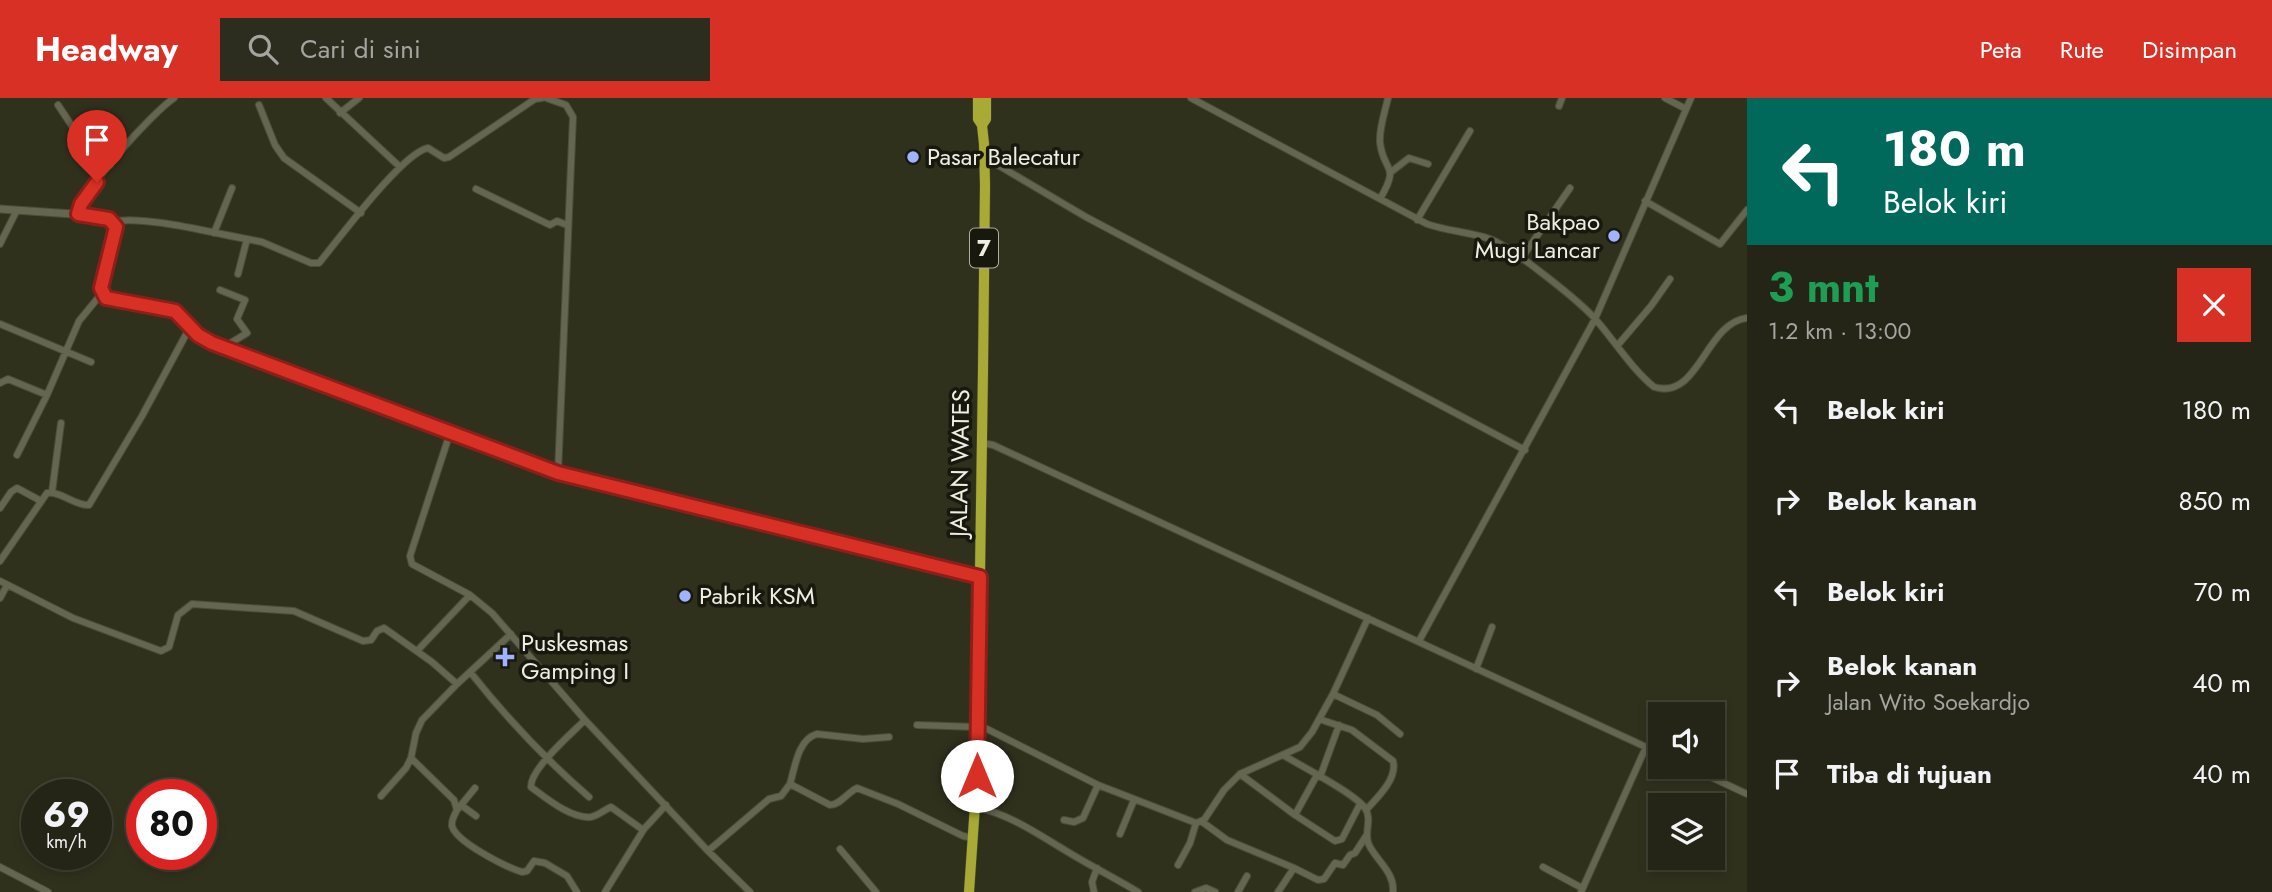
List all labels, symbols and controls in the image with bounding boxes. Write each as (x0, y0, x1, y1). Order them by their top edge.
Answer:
search box (220, 18, 710, 81)
text: Headway (35, 26, 178, 73)
icon: search (244, 30, 282, 68)
text: Cari di sini (300, 30, 421, 68)
text: Peta (1980, 32, 2022, 67)
text: Rute (2060, 32, 2104, 67)
text: Disimpan (2142, 32, 2237, 67)
pin (67, 110, 127, 182)
text: 180 m (1883, 114, 2026, 184)
icon: arrive (78, 121, 116, 159)
icon: left (1768, 126, 1859, 217)
place label: Pasar Balecatur (927, 139, 1081, 174)
marker: Pasar Balecatur (905, 149, 921, 165)
text: Belok kiri (1883, 179, 2008, 225)
place label: Bakpao Mugi Lancar (1475, 204, 1601, 267)
road number: 7 (970, 228, 998, 267)
marker: Bakpao Mugi Lancar (1606, 228, 1622, 244)
text: 3 mnt (1768, 257, 1879, 318)
button: close (2177, 268, 2251, 342)
text: 1.2 km · 13:00 (1768, 314, 1911, 348)
street label: JALAN WATES (941, 389, 978, 540)
icon: left (1768, 391, 1806, 429)
text: Belok kiri (1827, 391, 1944, 429)
text: 180 m (2181, 391, 2251, 429)
icon: right (1768, 482, 1806, 520)
text: Belok kanan (1827, 482, 1977, 520)
text: 850 m (2178, 482, 2251, 520)
icon: left (1768, 573, 1806, 611)
text: Belok kiri (1827, 573, 1944, 611)
text: 70 m (2194, 573, 2251, 611)
place label: Pabrik KSM (699, 578, 815, 613)
marker: Pabrik KSM (677, 588, 693, 604)
place label: Puskesmas Gamping I (521, 625, 629, 688)
marker: Puskesmas Gamping I (495, 647, 515, 667)
text: Belok kanan (1827, 647, 1977, 685)
icon: right (1768, 664, 1806, 702)
text: 40 m (2192, 664, 2251, 702)
text: Jalan Wito Soekardjo (1827, 685, 2030, 719)
map controls (1648, 702, 1725, 870)
button: sound (1648, 702, 1725, 779)
position arrow (940, 739, 1014, 813)
icon: arrive (1768, 755, 1806, 793)
text: Tiba di tujuan (1827, 755, 1992, 793)
text: 40 m (2192, 755, 2251, 793)
speed limit sign: 80 (126, 779, 217, 870)
text: 69 (43, 790, 90, 840)
button: layers (1648, 793, 1725, 870)
text: km/h (46, 829, 87, 855)

